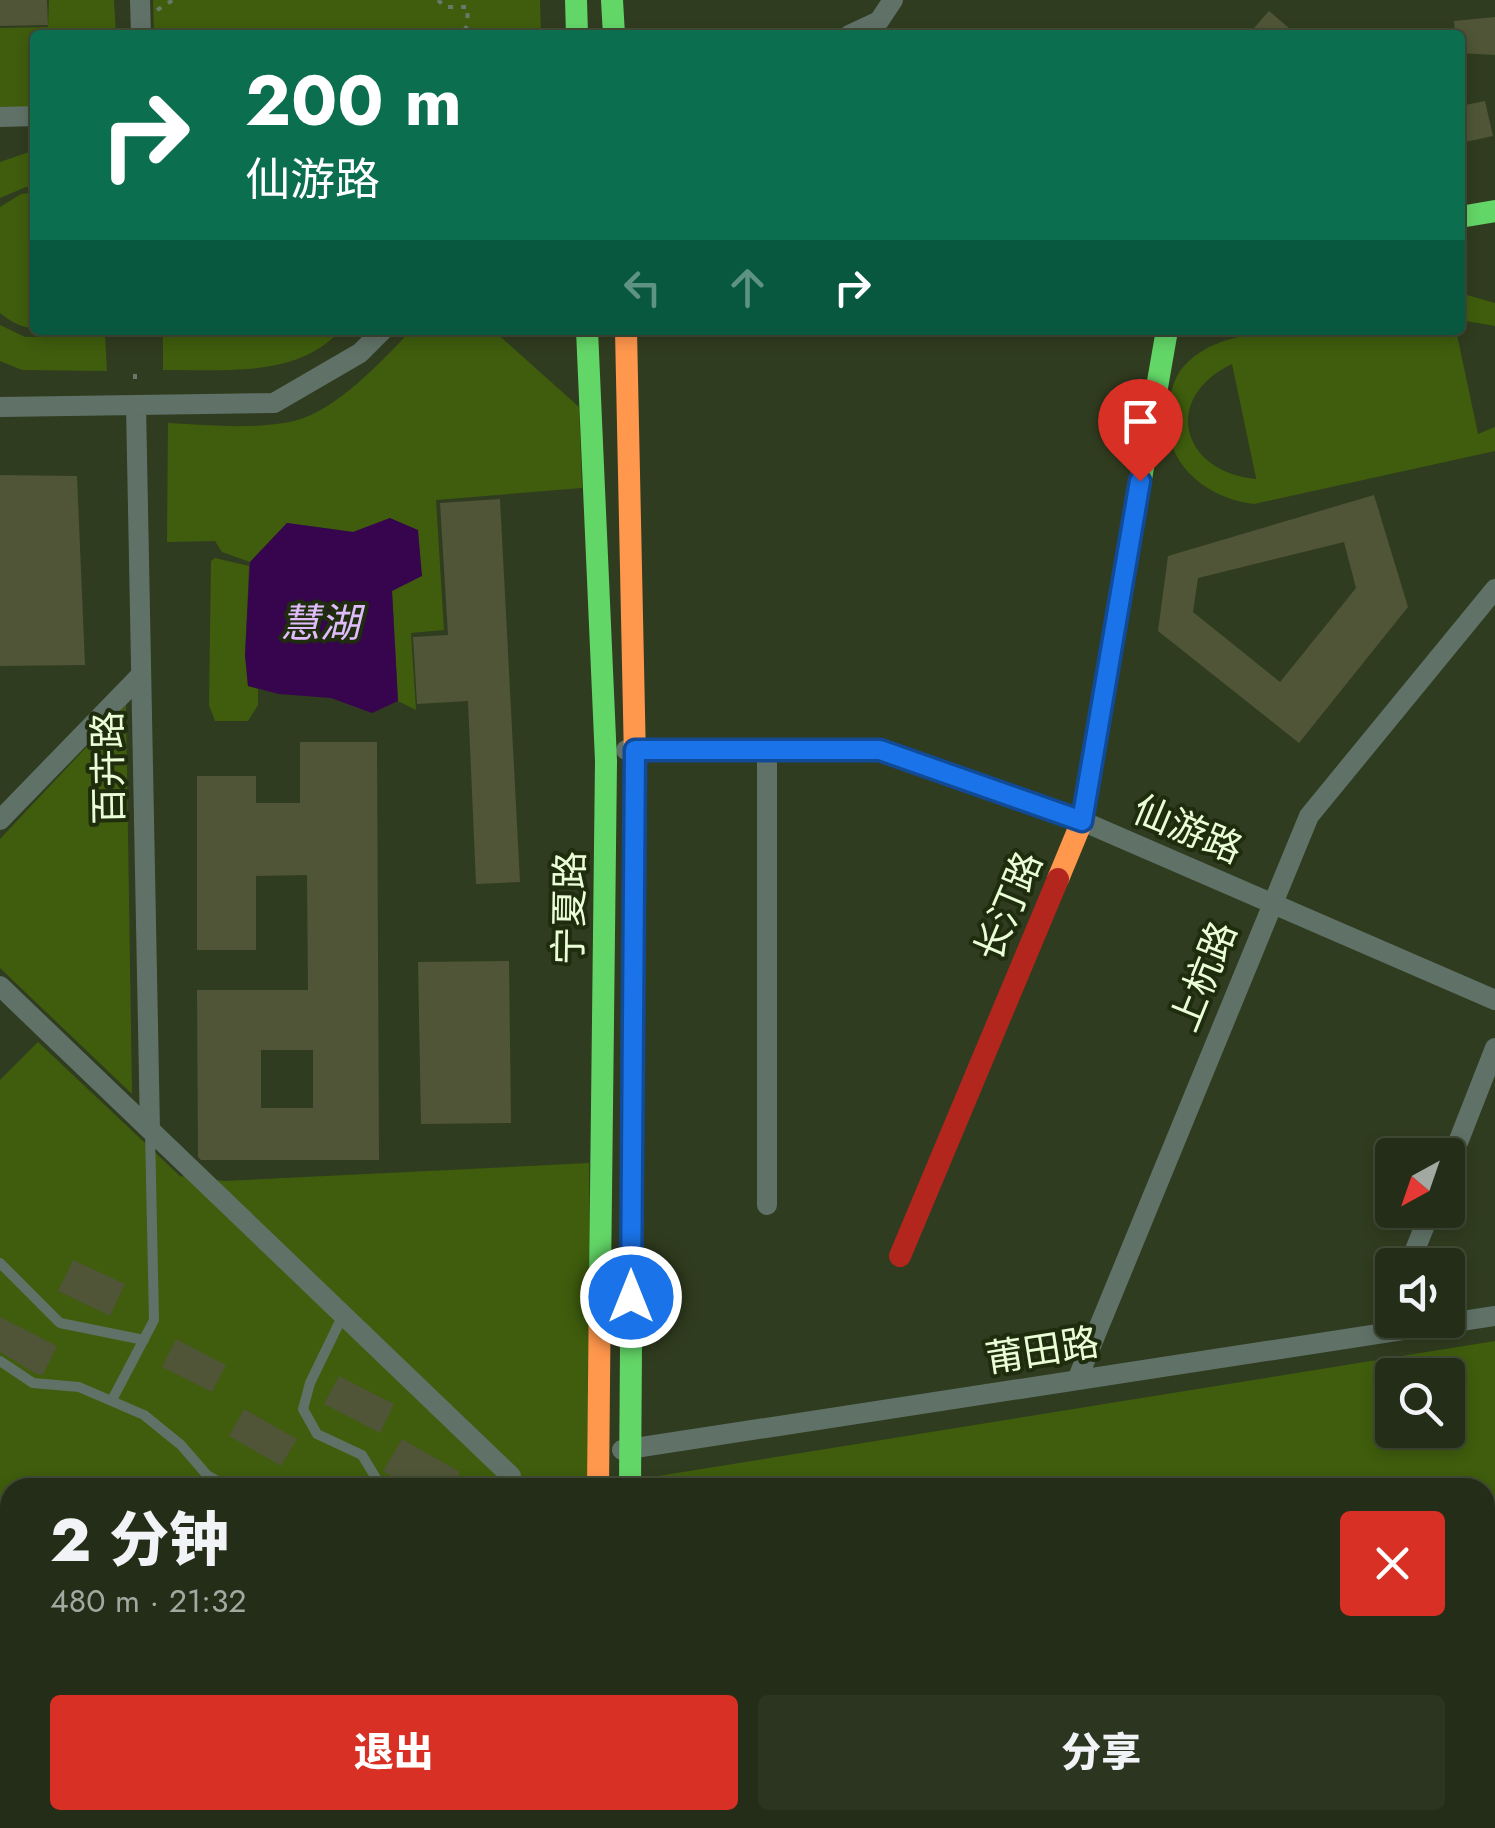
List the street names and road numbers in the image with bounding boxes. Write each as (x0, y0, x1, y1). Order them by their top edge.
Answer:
street label: 百卉路 (80, 711, 136, 825)
street label: 仙游路 (1125, 781, 1251, 877)
street label: 长汀路 (960, 843, 1056, 969)
street label: 宁夏路 (541, 851, 597, 965)
street label: 上杭路 (1156, 913, 1250, 1039)
street label: 莆田路 (981, 1314, 1103, 1386)

